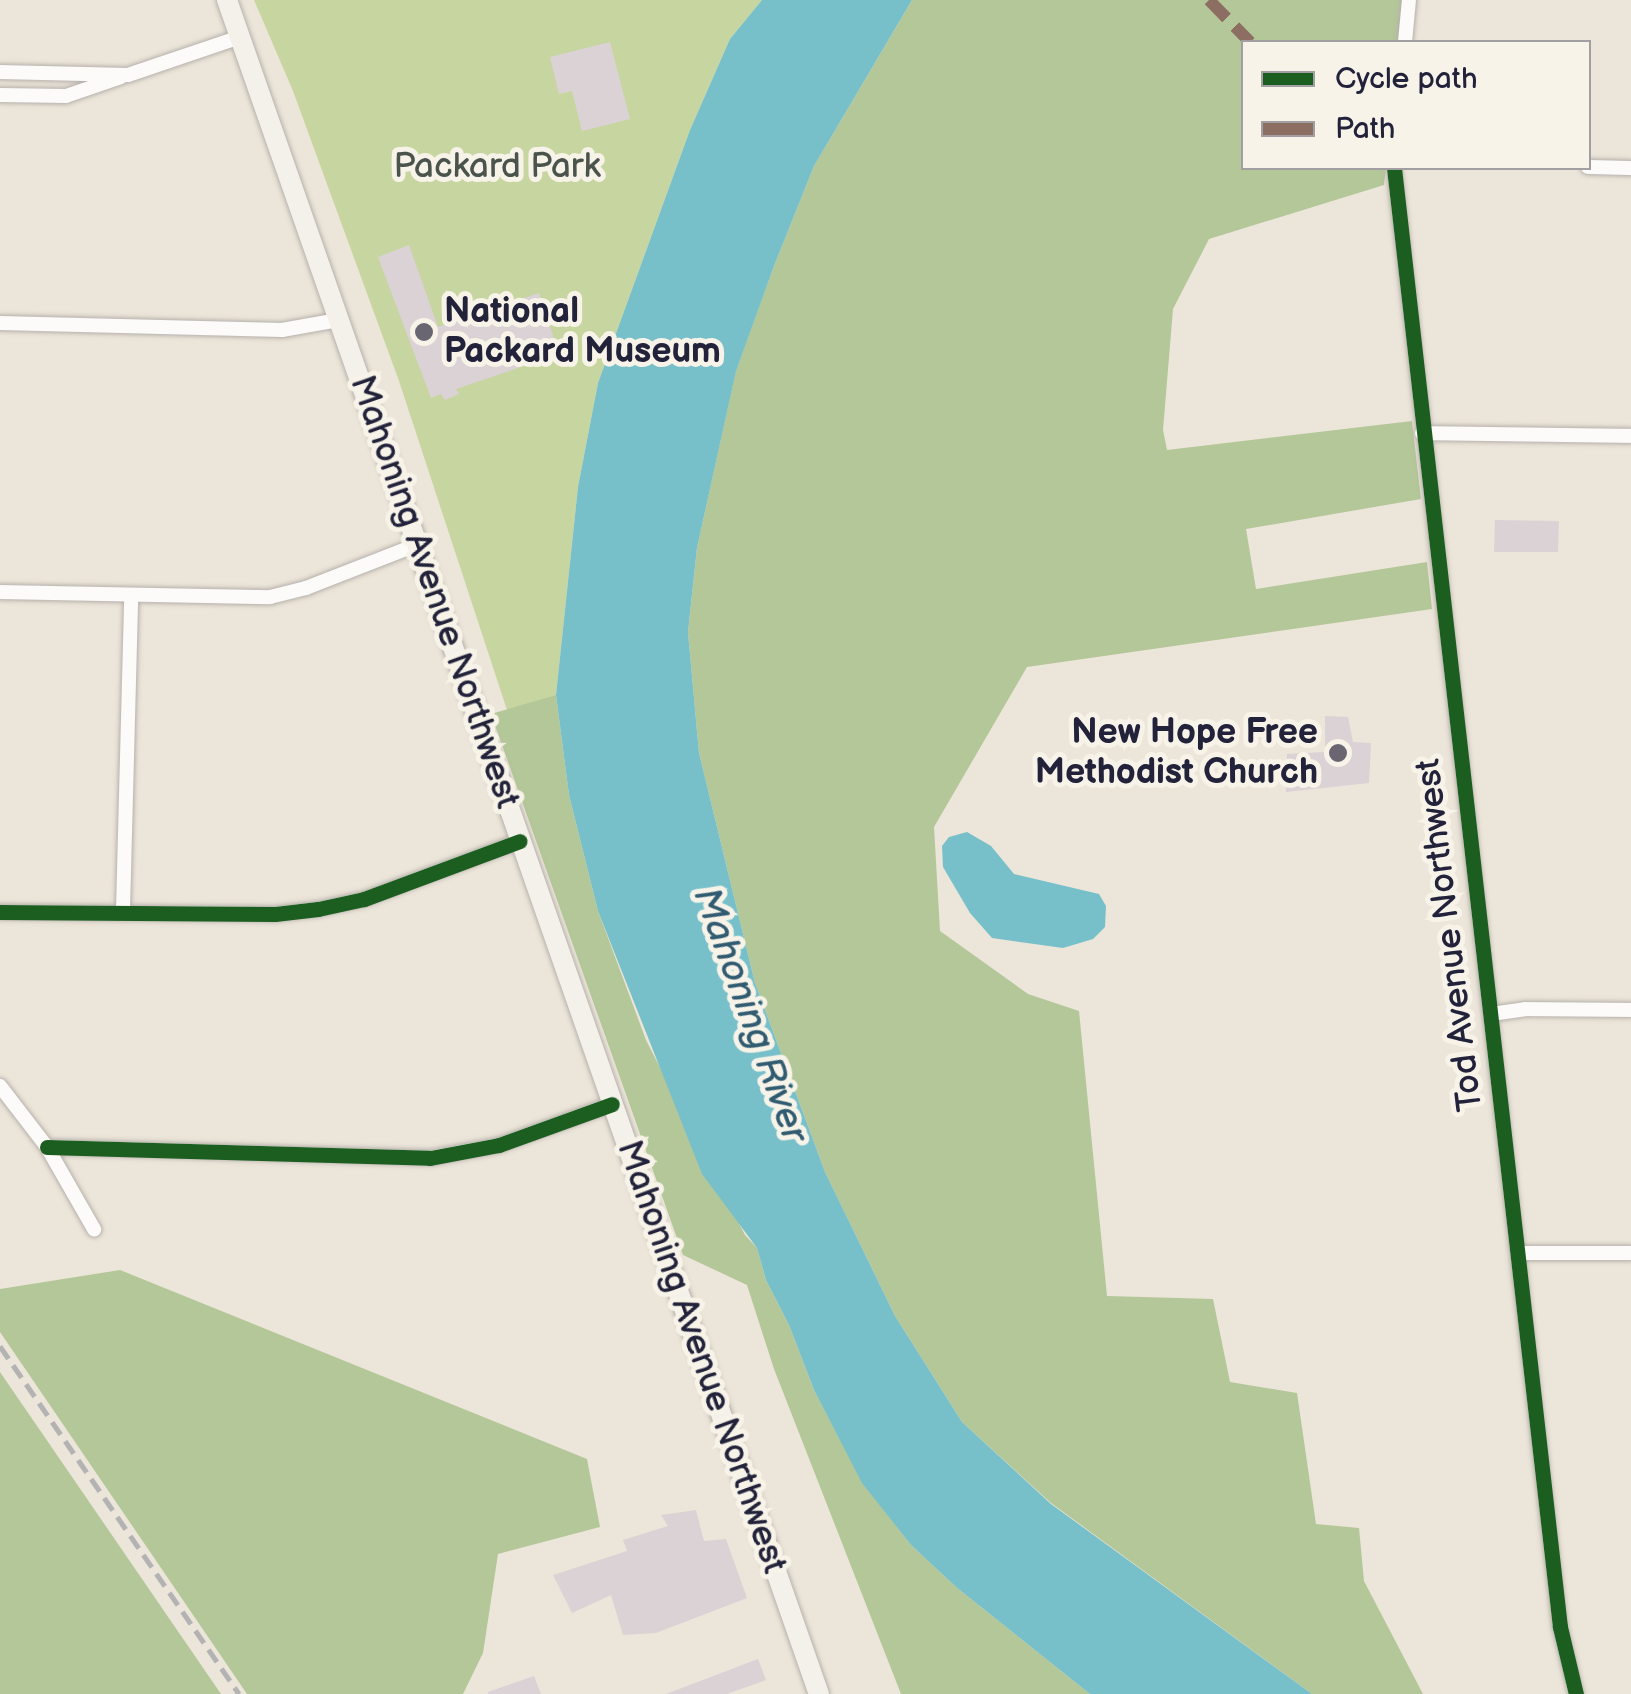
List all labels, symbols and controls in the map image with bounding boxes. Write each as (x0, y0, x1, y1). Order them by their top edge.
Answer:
legend (1241, 40, 1591, 170)
text: Cycle path (1335, 61, 1478, 97)
text: Path (1335, 111, 1395, 147)
park label: Packard Park (393, 146, 601, 188)
place label: National Packard Museum (444, 291, 721, 373)
marker: National Packard Museum (413, 321, 435, 343)
street label: Mahoning Avenue Northwest (340, 370, 528, 814)
place label: New Hope Free Methodist Church (1035, 712, 1318, 794)
marker: New Hope Free Methodist Church (1327, 742, 1349, 764)
street label: Tod Avenue Northwest (1408, 756, 1492, 1114)
water label: Mahoning River (683, 881, 817, 1149)
street label: Mahoning Avenue Northwest (607, 1135, 795, 1579)

